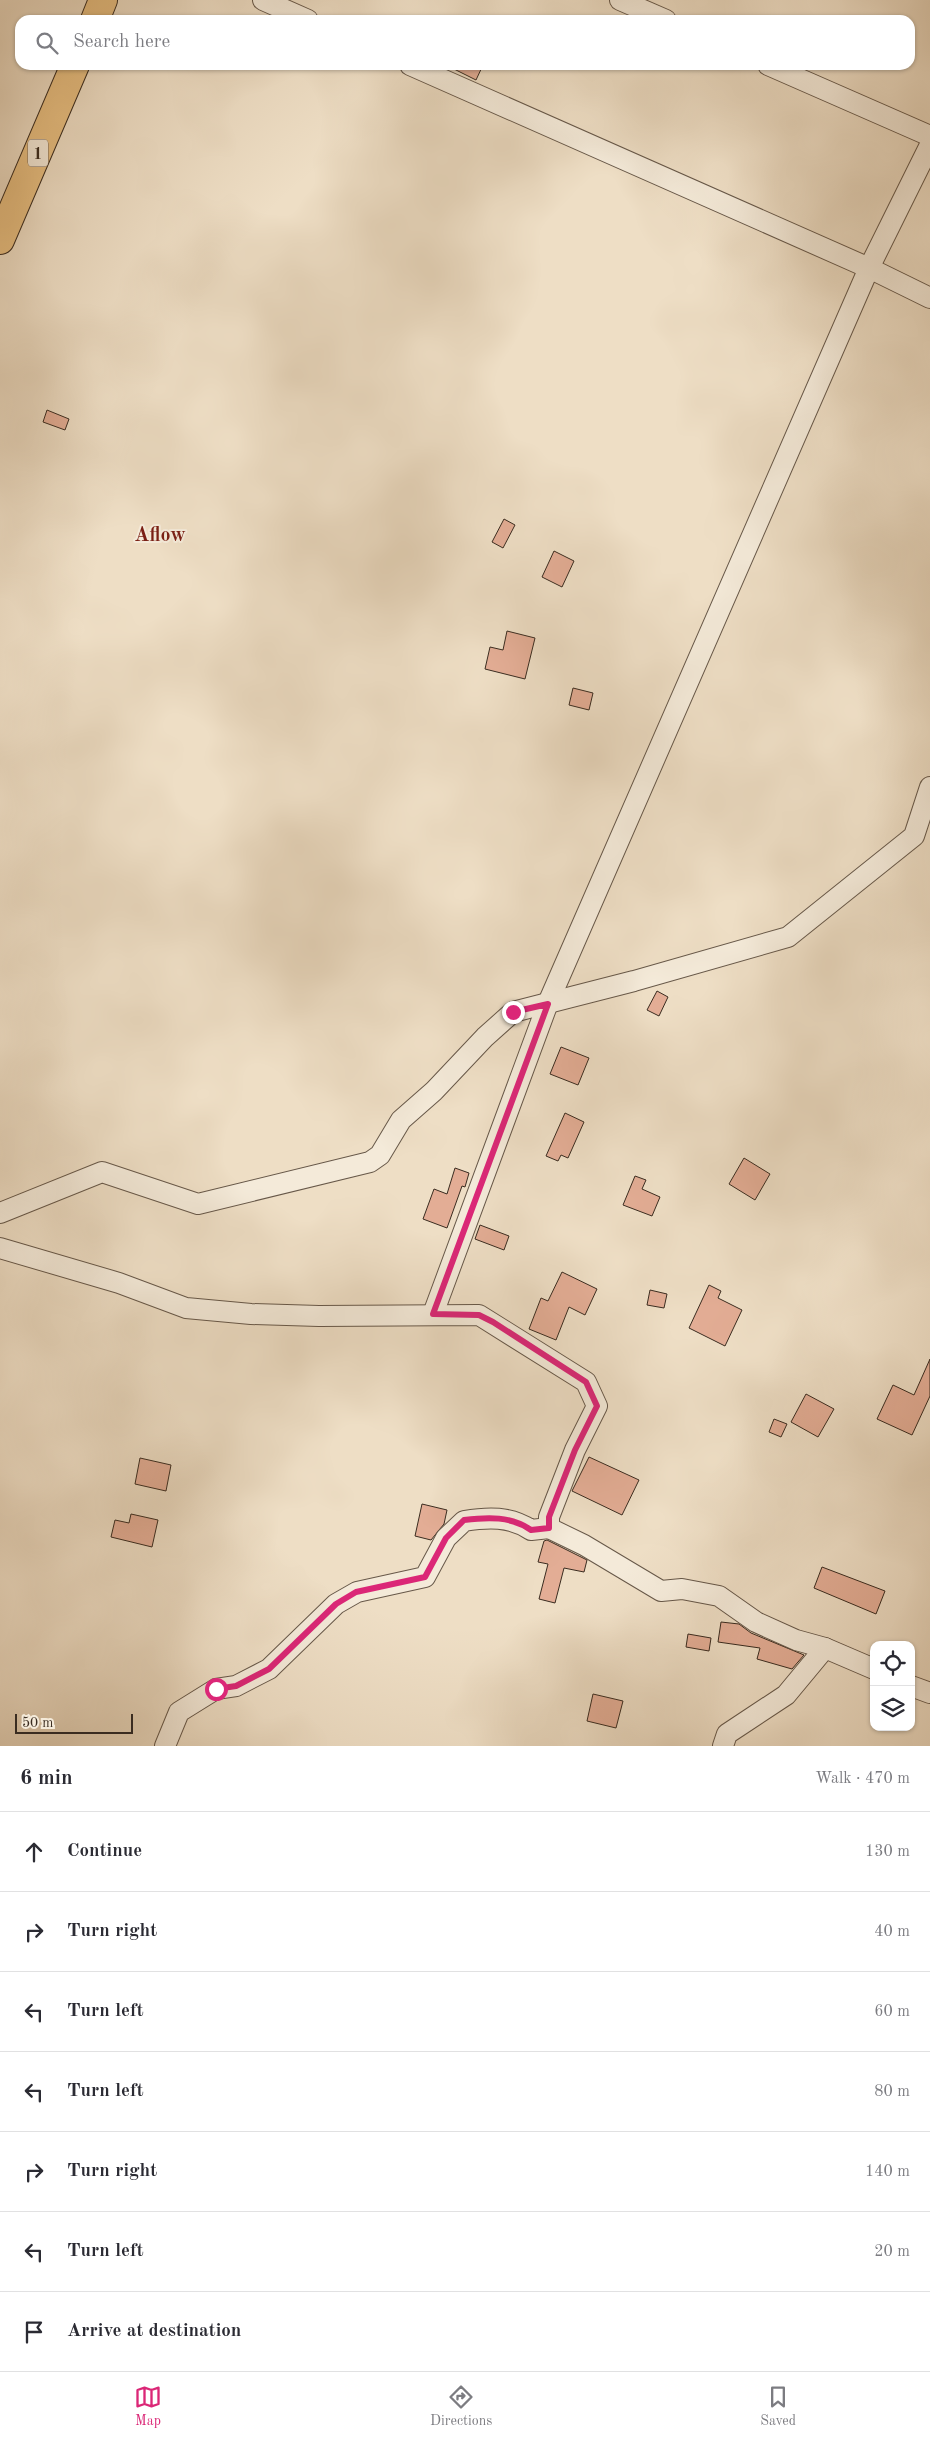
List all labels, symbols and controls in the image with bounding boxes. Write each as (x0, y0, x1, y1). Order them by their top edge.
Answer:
search box (15, 15, 915, 70)
icon: search (33, 29, 61, 57)
text: Search here (73, 33, 170, 52)
road number: 1 (28, 140, 48, 167)
district label: Aflow (134, 526, 186, 546)
route end (502, 1001, 525, 1024)
map controls (870, 1641, 915, 1731)
button: locate (870, 1641, 915, 1686)
route start (205, 1678, 228, 1701)
button: layers (870, 1686, 915, 1731)
scale bar (15, 1711, 132, 1734)
text: 50 m (22, 1716, 53, 1730)
text: 6 min (20, 1768, 73, 1789)
text: Walk · 470 m (815, 1771, 910, 1787)
icon: ahead (20, 1838, 48, 1866)
text: Continue (67, 1842, 142, 1861)
text: 130 m (865, 1844, 910, 1860)
icon: right (20, 1918, 48, 1946)
text: Turn right (67, 1922, 157, 1941)
text: 40 m (874, 1924, 910, 1940)
icon: left (20, 1998, 48, 2026)
text: Turn left (67, 2002, 144, 2021)
text: 60 m (874, 2004, 910, 2020)
icon: left (20, 2078, 48, 2106)
text: Turn left (67, 2082, 144, 2101)
text: 80 m (874, 2084, 910, 2100)
icon: right (20, 2158, 48, 2186)
text: Turn right (67, 2162, 157, 2181)
text: 140 m (865, 2164, 910, 2180)
icon: left (20, 2238, 48, 2266)
text: Turn left (67, 2242, 144, 2261)
text: 20 m (874, 2244, 910, 2260)
icon: arrive (20, 2318, 48, 2346)
text: Arrive at destination (67, 2322, 241, 2341)
tab: Map (134, 2383, 162, 2430)
tab: Directions (430, 2383, 492, 2430)
tab: Saved (760, 2383, 796, 2430)

